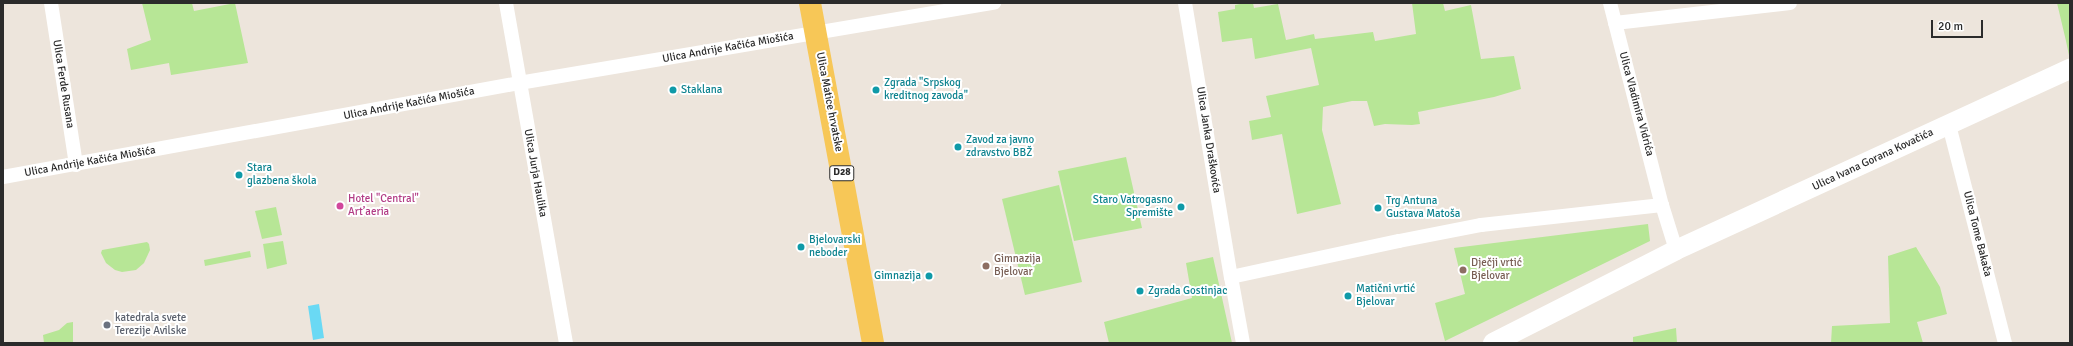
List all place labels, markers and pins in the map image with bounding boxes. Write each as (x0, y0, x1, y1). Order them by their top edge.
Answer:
place label: Zgrada "Srpskog kreditnog zavoda" (884, 77, 968, 103)
place label: Staklana (681, 83, 722, 97)
marker: Staklana (668, 85, 678, 95)
marker: Zgrada "Srpskog kreditnog zavoda" (871, 85, 881, 95)
place label: Zavod za javno zdravstvo BBŽ (966, 134, 1034, 160)
marker: Zavod za javno zdravstvo BBŽ (953, 142, 963, 152)
place label: Stara glazbena škola (247, 162, 317, 188)
marker: Stara glazbena škola (234, 170, 244, 180)
place label: Hotel "Central" Art’aeria (348, 193, 419, 219)
place label: Staro Vatrogasno Spremište (1093, 194, 1173, 220)
place label: Trg Antuna Gustava Matoša (1386, 195, 1460, 221)
marker: Hotel "Central" Art’aeria (335, 201, 345, 211)
marker: Staro Vatrogasno Spremište (1176, 202, 1186, 212)
marker: Trg Antuna Gustava Matoša (1373, 203, 1383, 213)
place label: Bjelovarski neboder (809, 234, 861, 260)
marker: Bjelovarski neboder (796, 242, 806, 252)
place label: Gimnazija Bjelovar (994, 253, 1041, 279)
place label: Dječji vrtić Bjelovar (1471, 257, 1522, 283)
marker: Gimnazija Bjelovar (981, 261, 991, 271)
marker: Dječji vrtić Bjelovar (1458, 265, 1468, 275)
place label: Gimnazija (874, 269, 921, 283)
marker: Gimnazija (924, 271, 934, 281)
place label: Matični vrtić Bjelovar (1356, 283, 1415, 309)
place label: Zgrada Gostinjac (1148, 284, 1227, 298)
marker: Zgrada Gostinjac (1135, 286, 1145, 296)
marker: Matični vrtić Bjelovar (1343, 291, 1353, 301)
place label: katedrala svete Terezije Avilske (115, 312, 186, 338)
marker: katedrala svete Terezije Avilske (102, 320, 112, 330)

